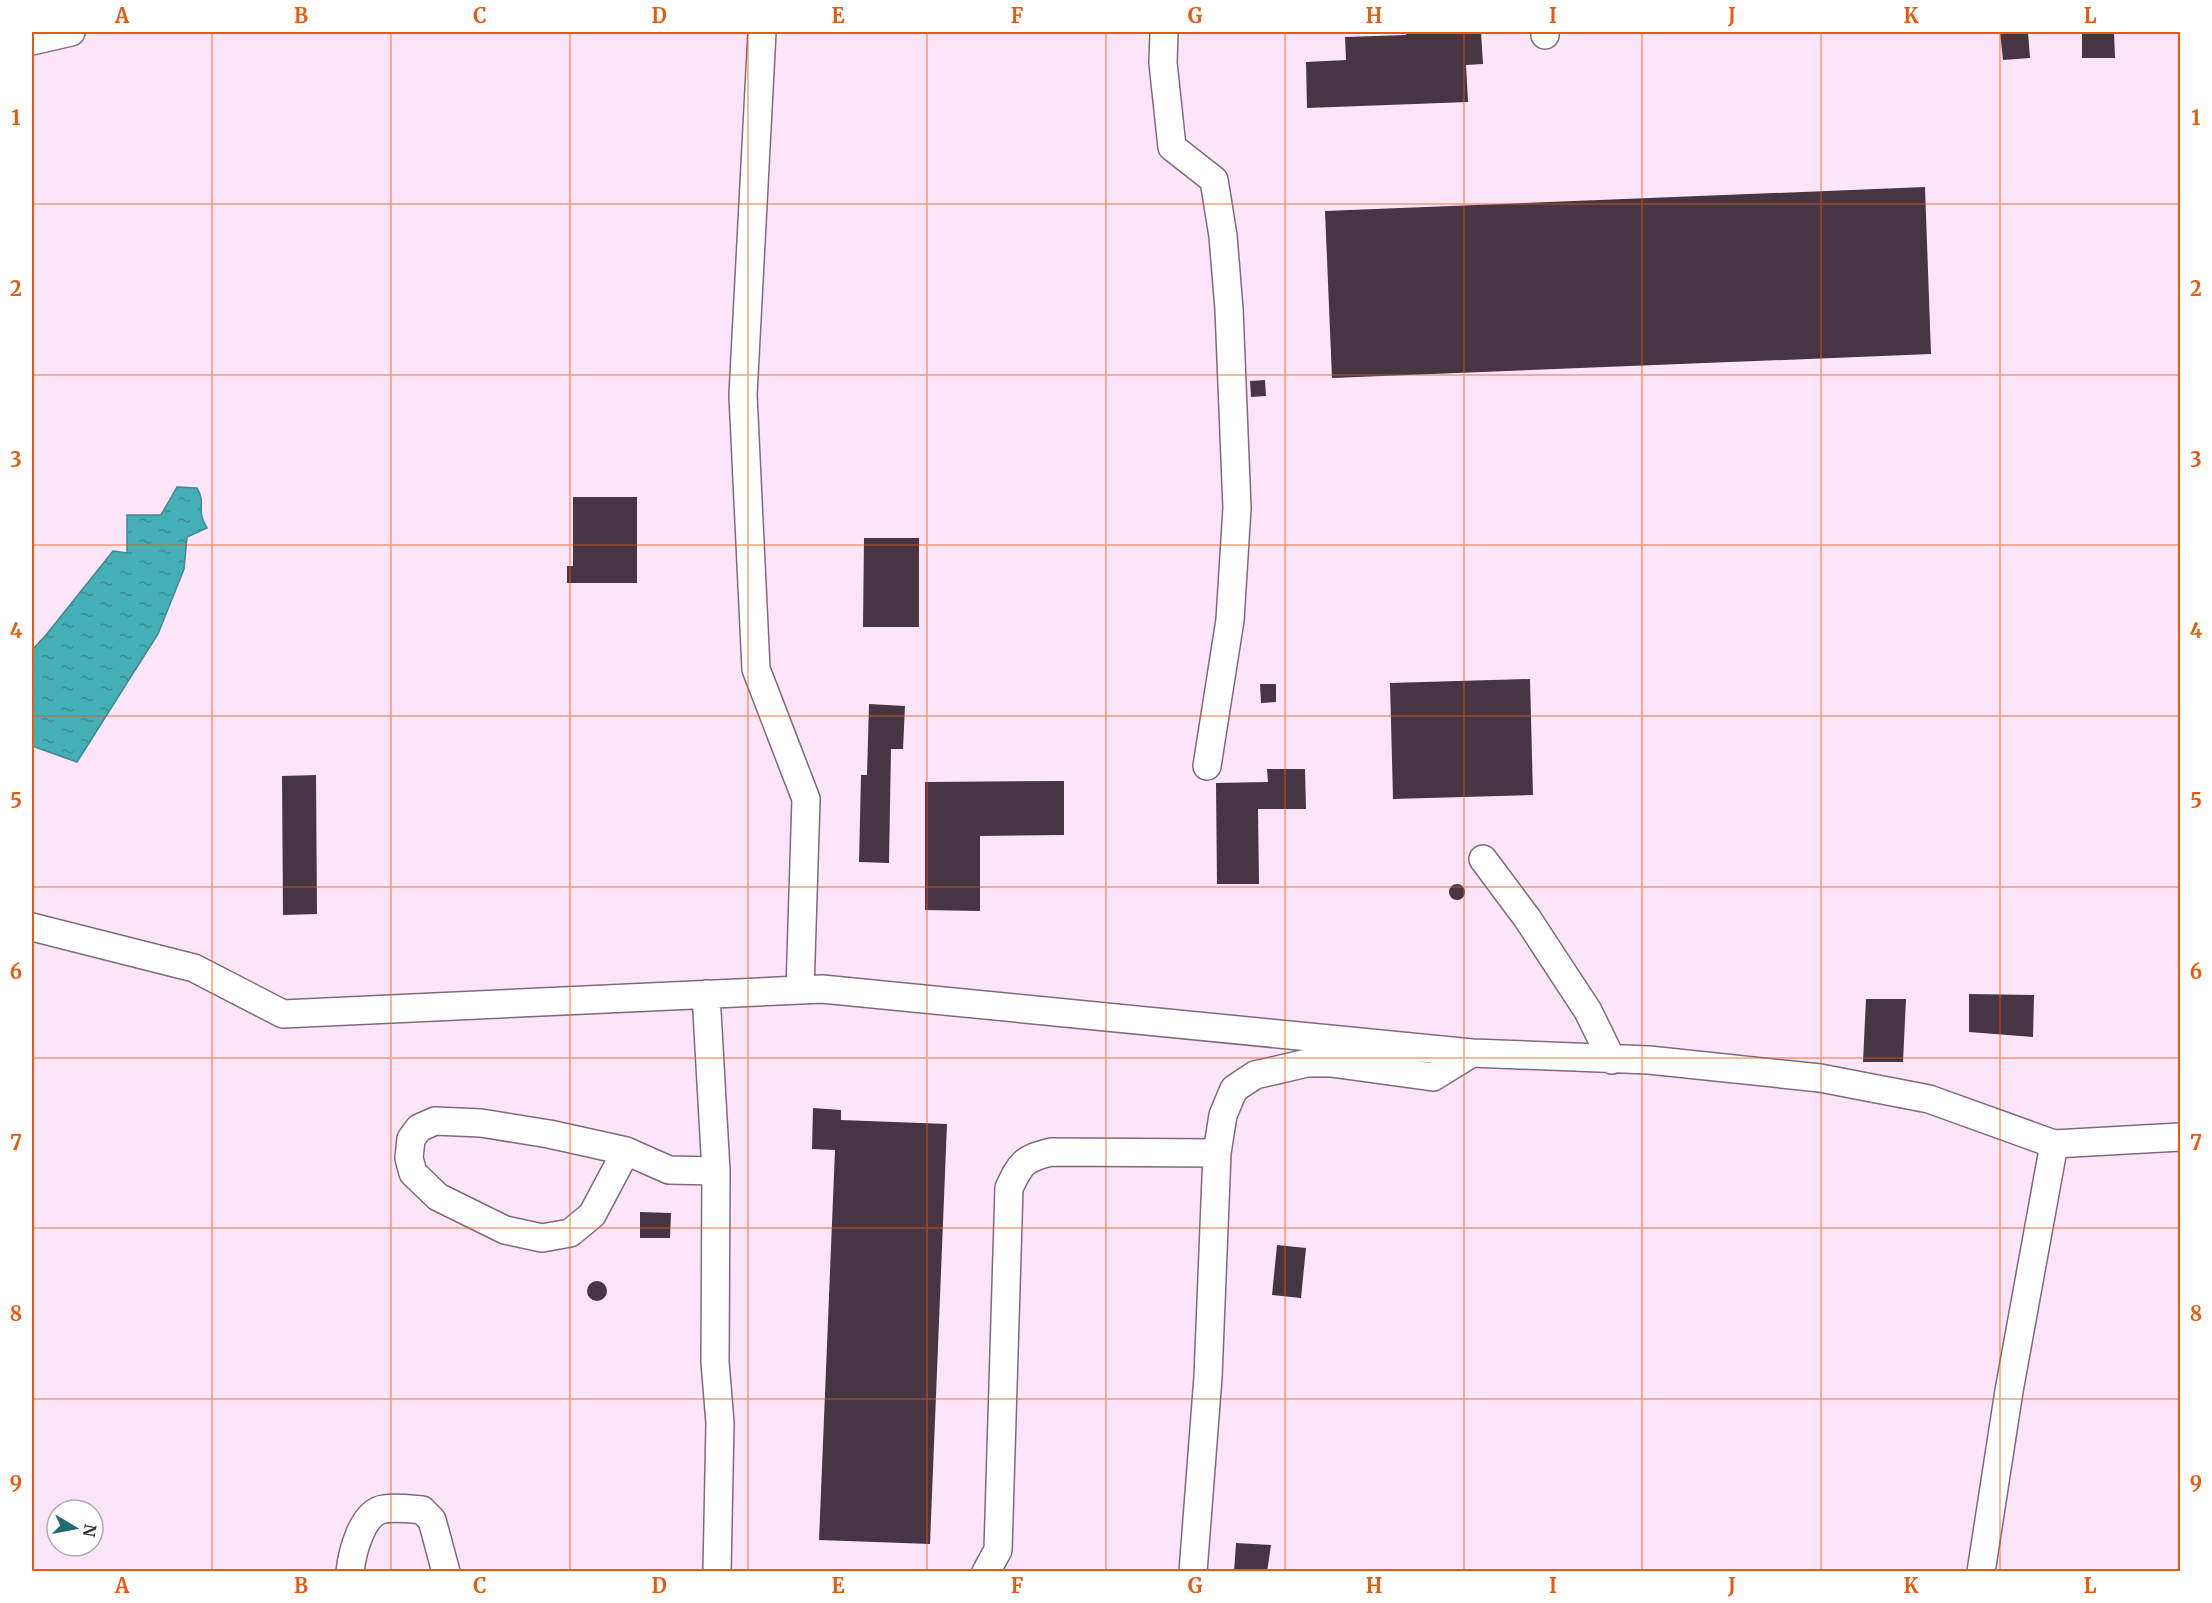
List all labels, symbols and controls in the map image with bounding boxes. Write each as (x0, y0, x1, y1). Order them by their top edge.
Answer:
text: A (114, 3, 130, 28)
text: B (294, 3, 308, 28)
text: C (473, 3, 487, 28)
text: D (651, 3, 667, 28)
text: E (831, 3, 845, 28)
text: F (1011, 3, 1024, 28)
text: G (1188, 3, 1203, 28)
text: H (1366, 3, 1382, 28)
text: I (1549, 3, 1557, 28)
text: J (1727, 3, 1736, 28)
text: K (1904, 3, 1919, 28)
text: L (2084, 3, 2097, 28)
text: 1 (11, 105, 21, 130)
text: 1 (2191, 105, 2201, 130)
text: 2 (10, 276, 22, 301)
text: 2 (2190, 276, 2202, 301)
text: 3 (10, 447, 22, 472)
text: 3 (2190, 447, 2202, 472)
text: 4 (10, 618, 23, 643)
text: 4 (2190, 618, 2203, 643)
text: 5 (10, 788, 22, 813)
text: 5 (2190, 788, 2202, 813)
text: 6 (10, 959, 22, 984)
text: 6 (2190, 959, 2202, 984)
text: 7 (10, 1130, 22, 1155)
text: 7 (2190, 1130, 2202, 1155)
text: 8 (10, 1301, 22, 1326)
text: 8 (2190, 1301, 2202, 1326)
text: 9 (10, 1471, 22, 1496)
text: 9 (2190, 1471, 2202, 1496)
north arrow (45, 1498, 105, 1558)
text: N (79, 1523, 101, 1539)
text: A (114, 1573, 130, 1598)
text: B (294, 1573, 308, 1598)
text: C (473, 1573, 487, 1598)
text: D (651, 1573, 667, 1598)
text: E (831, 1573, 845, 1598)
text: F (1011, 1573, 1024, 1598)
text: G (1188, 1573, 1203, 1598)
text: H (1366, 1573, 1382, 1598)
text: I (1549, 1573, 1557, 1598)
text: J (1727, 1573, 1736, 1598)
text: K (1904, 1573, 1919, 1598)
text: L (2084, 1573, 2097, 1598)

